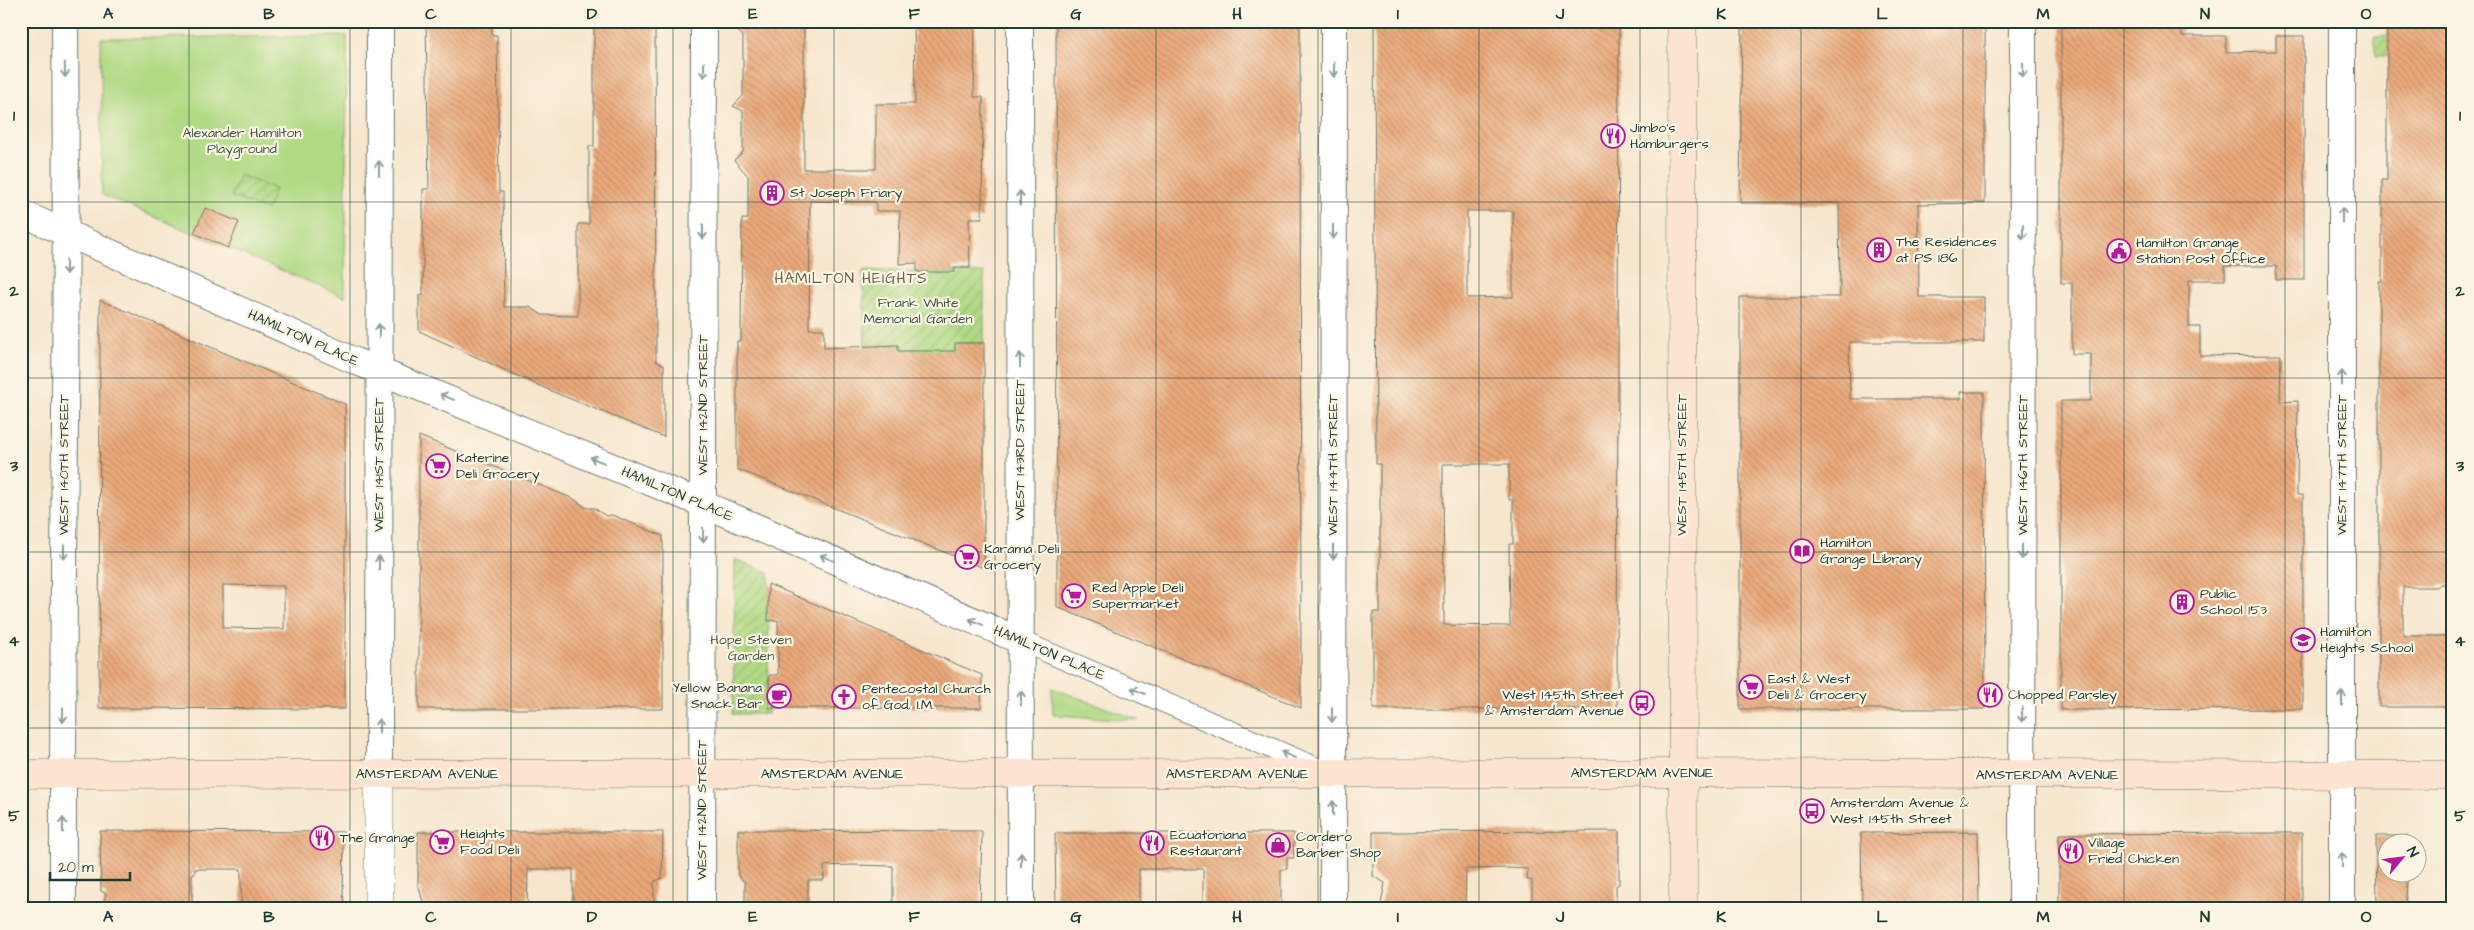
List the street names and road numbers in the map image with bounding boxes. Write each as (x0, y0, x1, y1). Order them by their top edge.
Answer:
street label: HAMILTON PLACE (245, 305, 362, 372)
street label: WEST 142ND STREET (693, 334, 713, 475)
street label: WEST 143RD STREET (1010, 379, 1030, 520)
street label: WEST 140TH STREET (54, 394, 74, 535)
street label: WEST 144TH STREET (1323, 394, 1343, 536)
street label: WEST 145TH STREET (1672, 394, 1692, 536)
street label: WEST 146TH STREET (2013, 394, 2033, 535)
street label: WEST 147TH STREET (2332, 394, 2352, 535)
street label: WEST 141ST STREET (369, 398, 389, 532)
street label: HAMILTON PLACE (618, 462, 736, 527)
street label: HAMILTON PLACE (990, 621, 1108, 686)
street label: WEST 142ND STREET (692, 739, 712, 880)
street label: AMSTERDAM AVENUE (1571, 763, 1714, 783)
street label: AMSTERDAM AVENUE (356, 764, 499, 784)
street label: AMSTERDAM AVENUE (761, 764, 904, 784)
street label: AMSTERDAM AVENUE (1166, 764, 1309, 784)
street label: AMSTERDAM AVENUE (1976, 765, 2119, 785)

